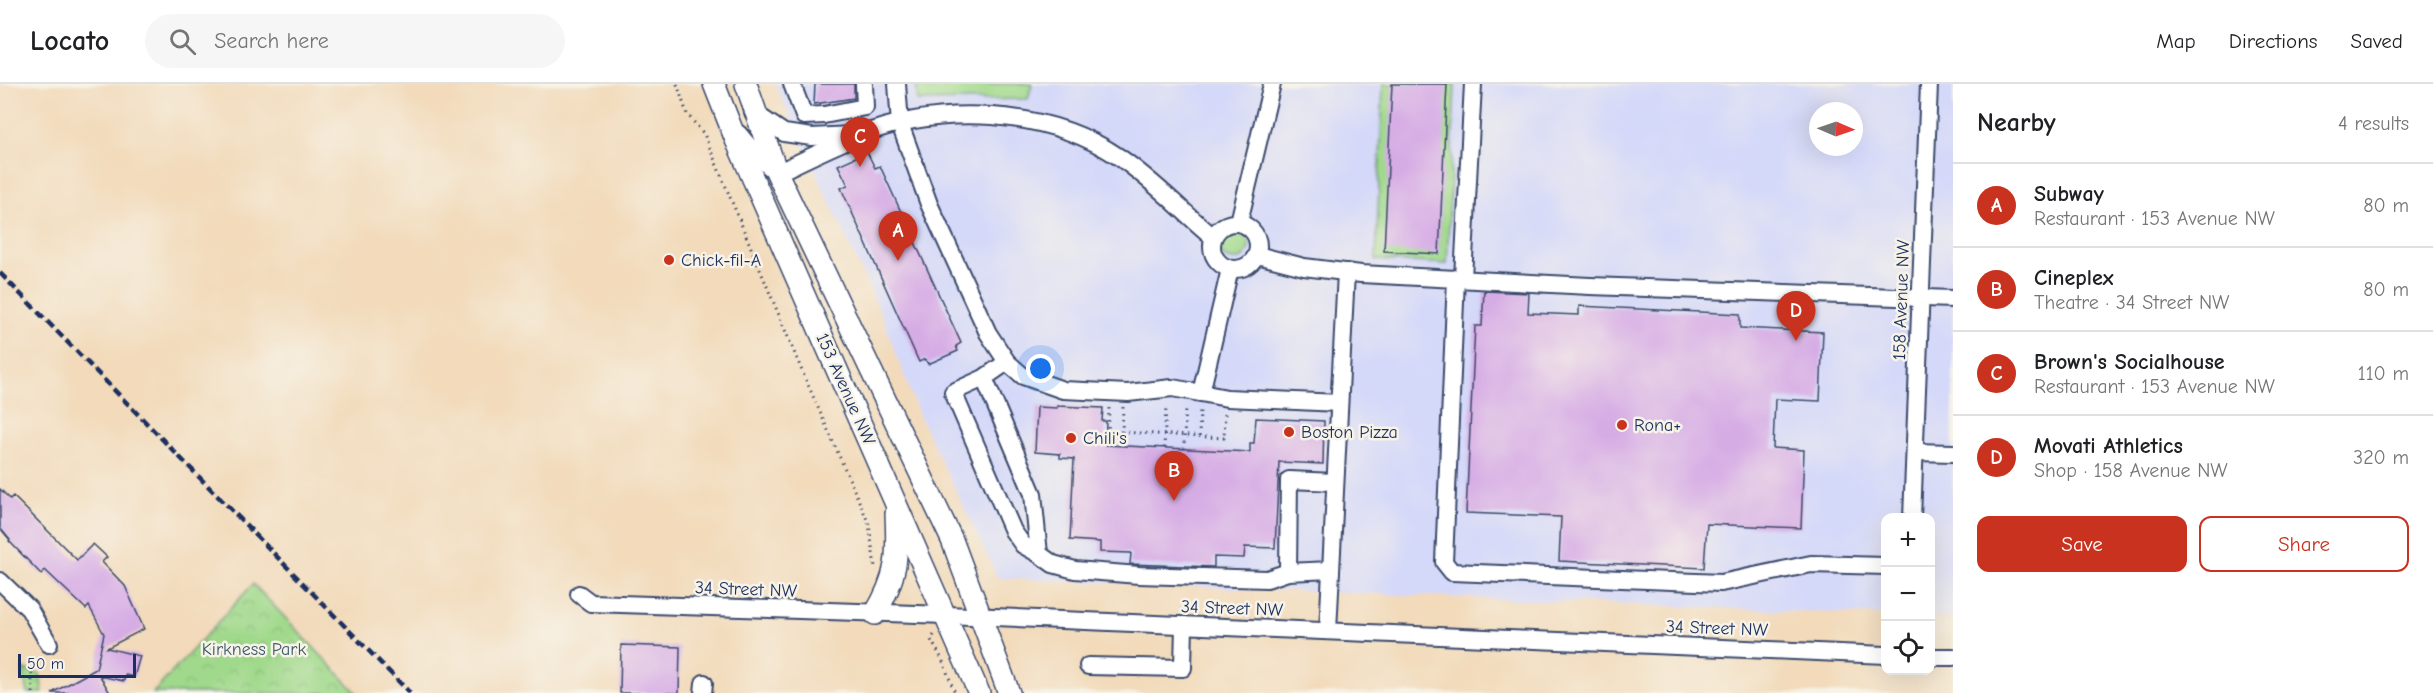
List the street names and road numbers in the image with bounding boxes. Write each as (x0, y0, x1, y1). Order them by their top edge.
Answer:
street label: 158 Avenue NW (1889, 239, 1914, 361)
street label: 153 Avenue NW (811, 330, 880, 449)
street label: 34 Street NW (694, 577, 798, 602)
street label: 34 Street NW (1180, 596, 1284, 621)
street label: 34 Street NW (1665, 616, 1769, 641)

